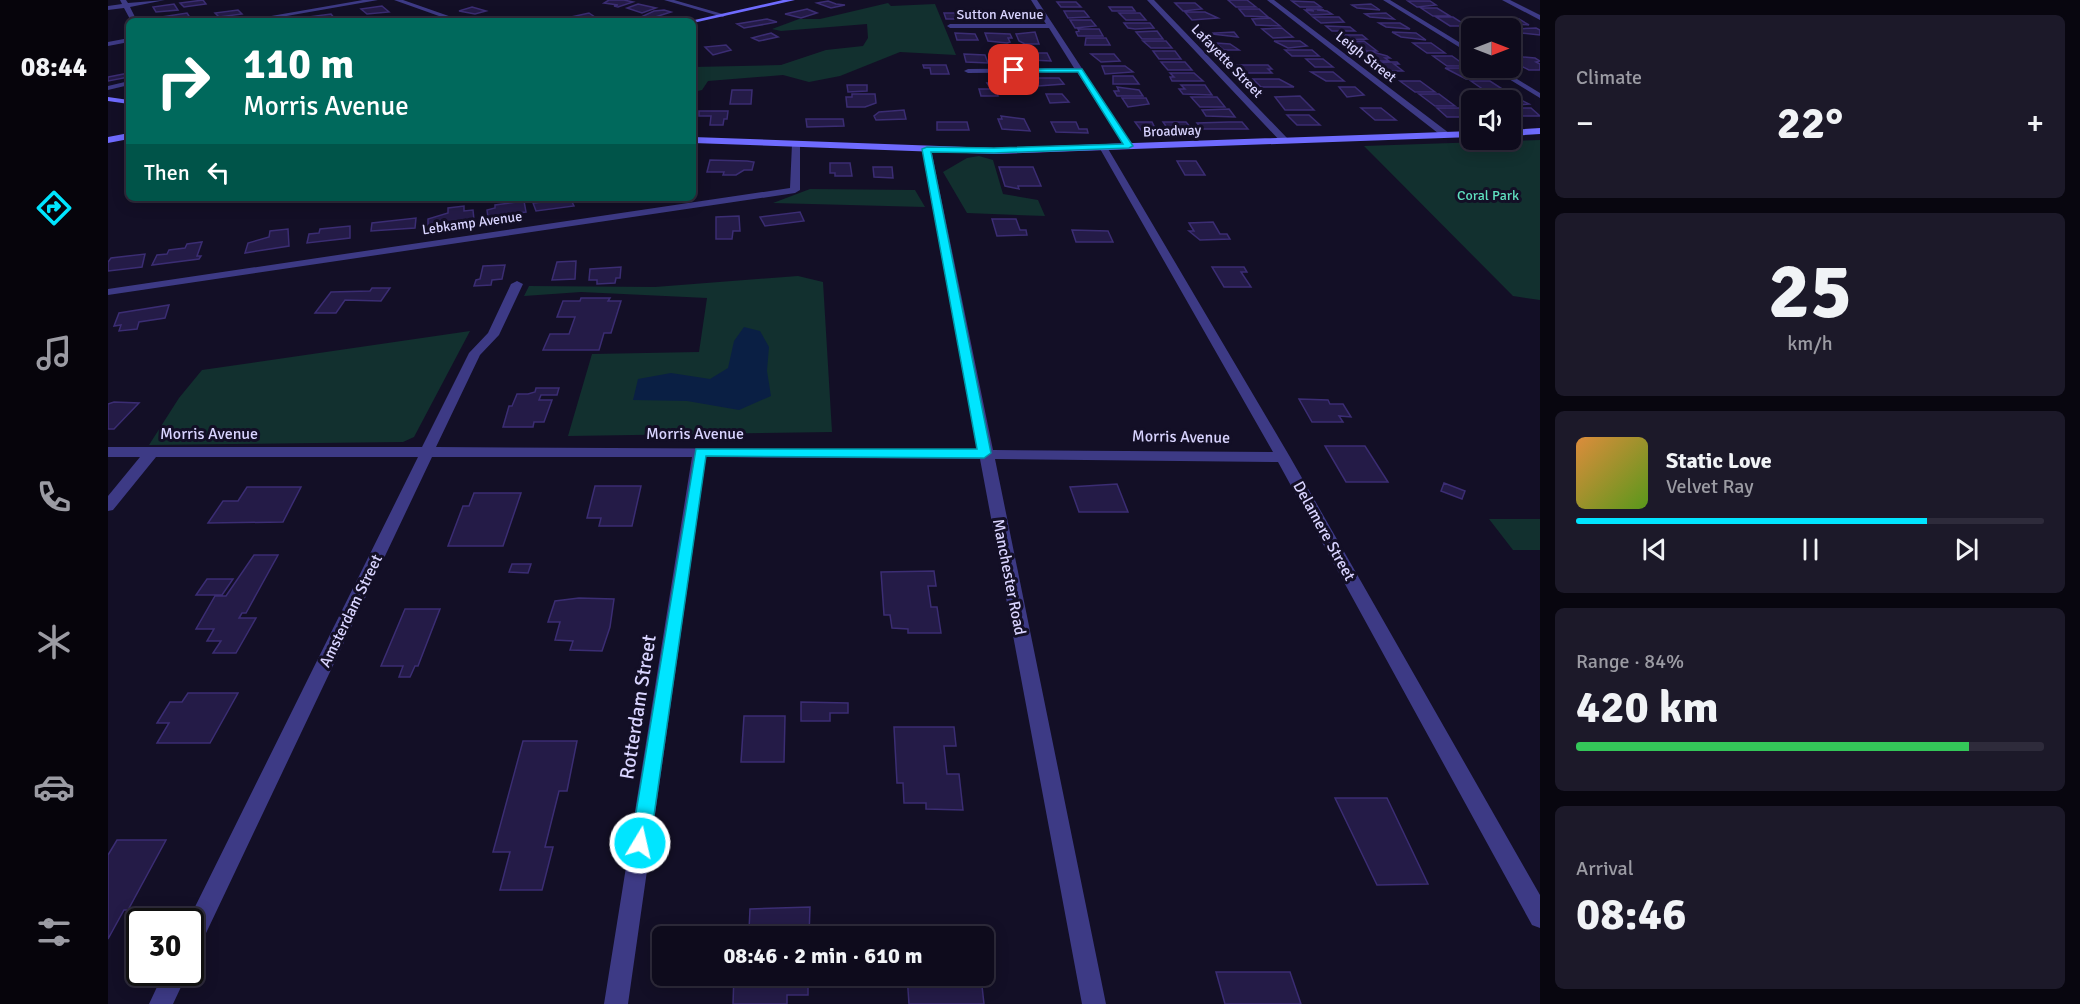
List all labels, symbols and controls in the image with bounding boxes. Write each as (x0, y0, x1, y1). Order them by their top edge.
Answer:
street label: Sutton Avenue (957, 6, 1043, 23)
north arrow (1461, 18, 1521, 78)
map controls (1461, 18, 1521, 150)
street label: Lafayette Street (1188, 21, 1266, 101)
street label: Leigh Street (1332, 28, 1400, 86)
text: 110 m (243, 39, 354, 90)
icon: right (144, 42, 222, 120)
pin (988, 44, 1039, 95)
text: 08:44 (21, 51, 87, 84)
icon: arrive (997, 53, 1030, 86)
text: Climate (1576, 65, 1642, 90)
text: Morris Avenue (243, 90, 409, 123)
button: sound (1461, 90, 1521, 150)
text: 22° (1777, 96, 1843, 151)
text: − (1576, 103, 1594, 144)
text: + (2026, 103, 2044, 144)
street label: Broadway (1143, 121, 1202, 141)
icon: left (202, 156, 235, 189)
text: Then (144, 159, 190, 186)
icon: directions (33, 187, 75, 229)
park label: Coral Park (1457, 187, 1519, 204)
street label: Lebkamp Avenue (421, 208, 523, 238)
text: 25 (1768, 244, 1852, 340)
text: km/h (1787, 331, 1833, 356)
icon: music (33, 332, 75, 374)
street label: Morris Avenue (160, 424, 258, 444)
street label: Morris Avenue (646, 424, 744, 444)
street label: Morris Avenue (1132, 426, 1230, 448)
text: Static Love (1666, 447, 1772, 474)
text: Velvet Ray (1666, 474, 1754, 499)
icon: phone (33, 476, 75, 518)
street label: Delamere Street (1288, 478, 1360, 585)
street label: Manchester Road (988, 517, 1030, 637)
icon: previous (1638, 533, 1671, 566)
icon: pause (1794, 533, 1827, 566)
icon: next (1950, 533, 1983, 566)
street label: Amsterdam Street (315, 551, 387, 671)
icon: climate (33, 621, 75, 663)
street label: Rotterdam Street (614, 633, 662, 781)
text: Range · 84% (1576, 649, 1684, 674)
text: 420 km (1576, 680, 1719, 735)
icon: car (33, 766, 75, 808)
position arrow (608, 811, 672, 875)
text: Arrival (1576, 856, 1634, 881)
text: 08:46 (1576, 887, 1686, 942)
speed limit sign: 30 (126, 908, 204, 986)
icon: filters (33, 911, 75, 953)
text: 08:46 · 2 min · 610 m (723, 942, 923, 969)

